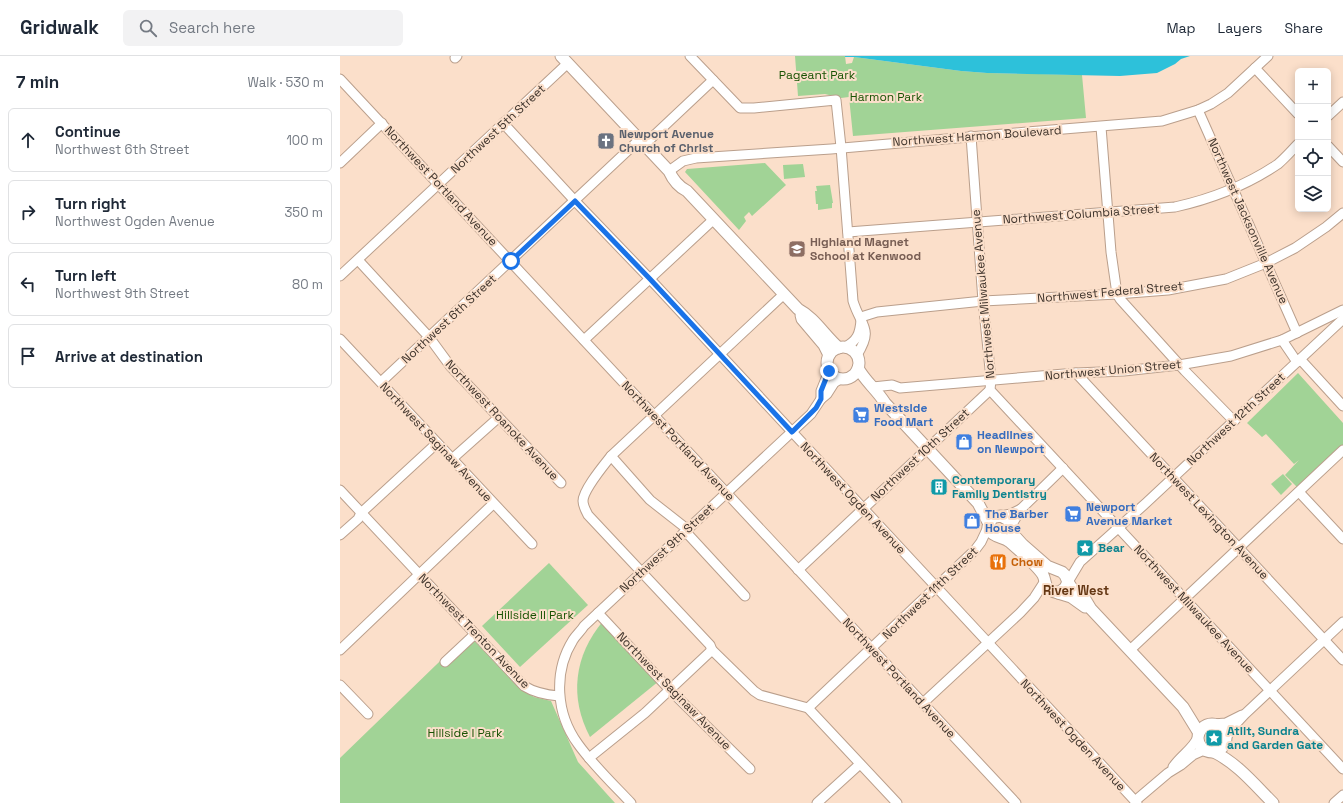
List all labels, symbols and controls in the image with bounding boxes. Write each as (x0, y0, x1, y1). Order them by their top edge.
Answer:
search box (123, 10, 403, 46)
text: Gridwalk (20, 15, 99, 40)
icon: search (137, 17, 159, 39)
text: Search here (169, 18, 255, 37)
text: Map (1166, 19, 1196, 37)
text: Layers (1218, 19, 1262, 37)
text: Share (1284, 19, 1323, 37)
park label: Pageant Park (779, 67, 856, 83)
map controls (1295, 68, 1331, 212)
button: + (1295, 68, 1331, 104)
text: 7 min (16, 71, 59, 93)
text: Walk · 530 m (247, 74, 324, 91)
street label: Northwest 5th Street (447, 81, 549, 177)
park label: Harmon Park (850, 89, 923, 105)
button: − (1295, 104, 1331, 140)
text: Continue (55, 122, 121, 141)
street label: Northwest Portland Avenue (381, 122, 501, 250)
street label: Northwest Harmon Boulevard (892, 122, 1062, 150)
place label: Newport Avenue Church of Christ (619, 126, 714, 156)
icon: ahead (17, 129, 39, 151)
church icon: Newport Avenue Church of Christ (596, 131, 616, 151)
text: 100 m (286, 132, 323, 149)
street label: Northwest Jacksonville Avenue (1204, 136, 1292, 306)
button: locate (1295, 140, 1331, 176)
text: Northwest 6th Street (55, 141, 189, 158)
button: layers (1295, 176, 1331, 212)
text: Turn right (55, 194, 126, 213)
icon: right (17, 201, 39, 223)
street label: Northwest Columbia Street (1002, 201, 1160, 227)
text: 350 m (285, 204, 323, 221)
street label: Northwest Milwaukee Avenue (968, 209, 998, 379)
text: Northwest Ogden Avenue (55, 213, 215, 230)
place label: Highland Magnet School at Kenwood (810, 234, 921, 264)
school or university icon: Highland Magnet School at Kenwood (787, 239, 807, 259)
route start (502, 252, 520, 270)
text: Turn left (55, 266, 117, 285)
street label: Northwest 6th Street (398, 271, 500, 367)
icon: left (17, 273, 39, 295)
text: 80 m (292, 276, 323, 293)
street label: Northwest Federal Street (1036, 278, 1184, 306)
text: Northwest 9th Street (55, 285, 189, 302)
icon: arrive (17, 345, 39, 367)
text: Arrive at destination (55, 347, 203, 366)
street label: Northwest Roanoke Avenue (442, 356, 562, 484)
street label: Northwest Union Street (1044, 356, 1182, 384)
route end (820, 362, 838, 380)
street label: Northwest 12th Street (1183, 369, 1289, 469)
street label: Northwest Portland Avenue (618, 377, 738, 505)
street label: Northwest Saginaw Avenue (376, 379, 496, 505)
place label: Westside Food Mart (874, 400, 934, 430)
supermarket icon: Westside Food Mart (851, 405, 871, 425)
street label: Northwest 10th Street (867, 405, 973, 505)
place label: Headlines on Newport (977, 427, 1044, 457)
shop icon: Headlines on Newport (954, 432, 974, 452)
street label: Northwest Ogden Avenue (797, 439, 909, 557)
street label: Northwest Lexington Avenue (1146, 449, 1272, 583)
place label: Contemporary Family Dentistry (952, 472, 1047, 502)
building icon: Contemporary Family Dentistry (929, 477, 949, 497)
place label: Newport Avenue Market (1086, 499, 1172, 529)
street label: Northwest 9th Street (616, 500, 718, 596)
supermarket icon: Newport Avenue Market (1063, 504, 1083, 524)
place label: The Barber House (985, 506, 1049, 536)
shop icon: The Barber House (962, 511, 982, 531)
place icon: Bear (1075, 538, 1095, 558)
place label: Bear (1098, 540, 1125, 556)
street label: Northwest Milwaukee Avenue (1130, 542, 1258, 676)
street label: Northwest 11th Street (879, 543, 981, 643)
restaurant icon: Chow (988, 552, 1008, 572)
place label: Chow (1011, 554, 1043, 570)
street label: Northwest Trenton Avenue (415, 570, 533, 692)
district label: River West (1043, 582, 1109, 599)
park label: Hillside II Park (496, 607, 574, 623)
street label: Northwest Portland Avenue (839, 614, 959, 742)
street label: Northwest Saginaw Avenue (613, 629, 735, 753)
street label: Northwest Ogden Avenue (1017, 676, 1129, 794)
place label: Atilt, Sundra and Garden Gate (1227, 723, 1323, 753)
park label: Hillside I Park (428, 725, 503, 741)
place icon: Atilt, Sundra and Garden Gate (1204, 728, 1224, 748)

